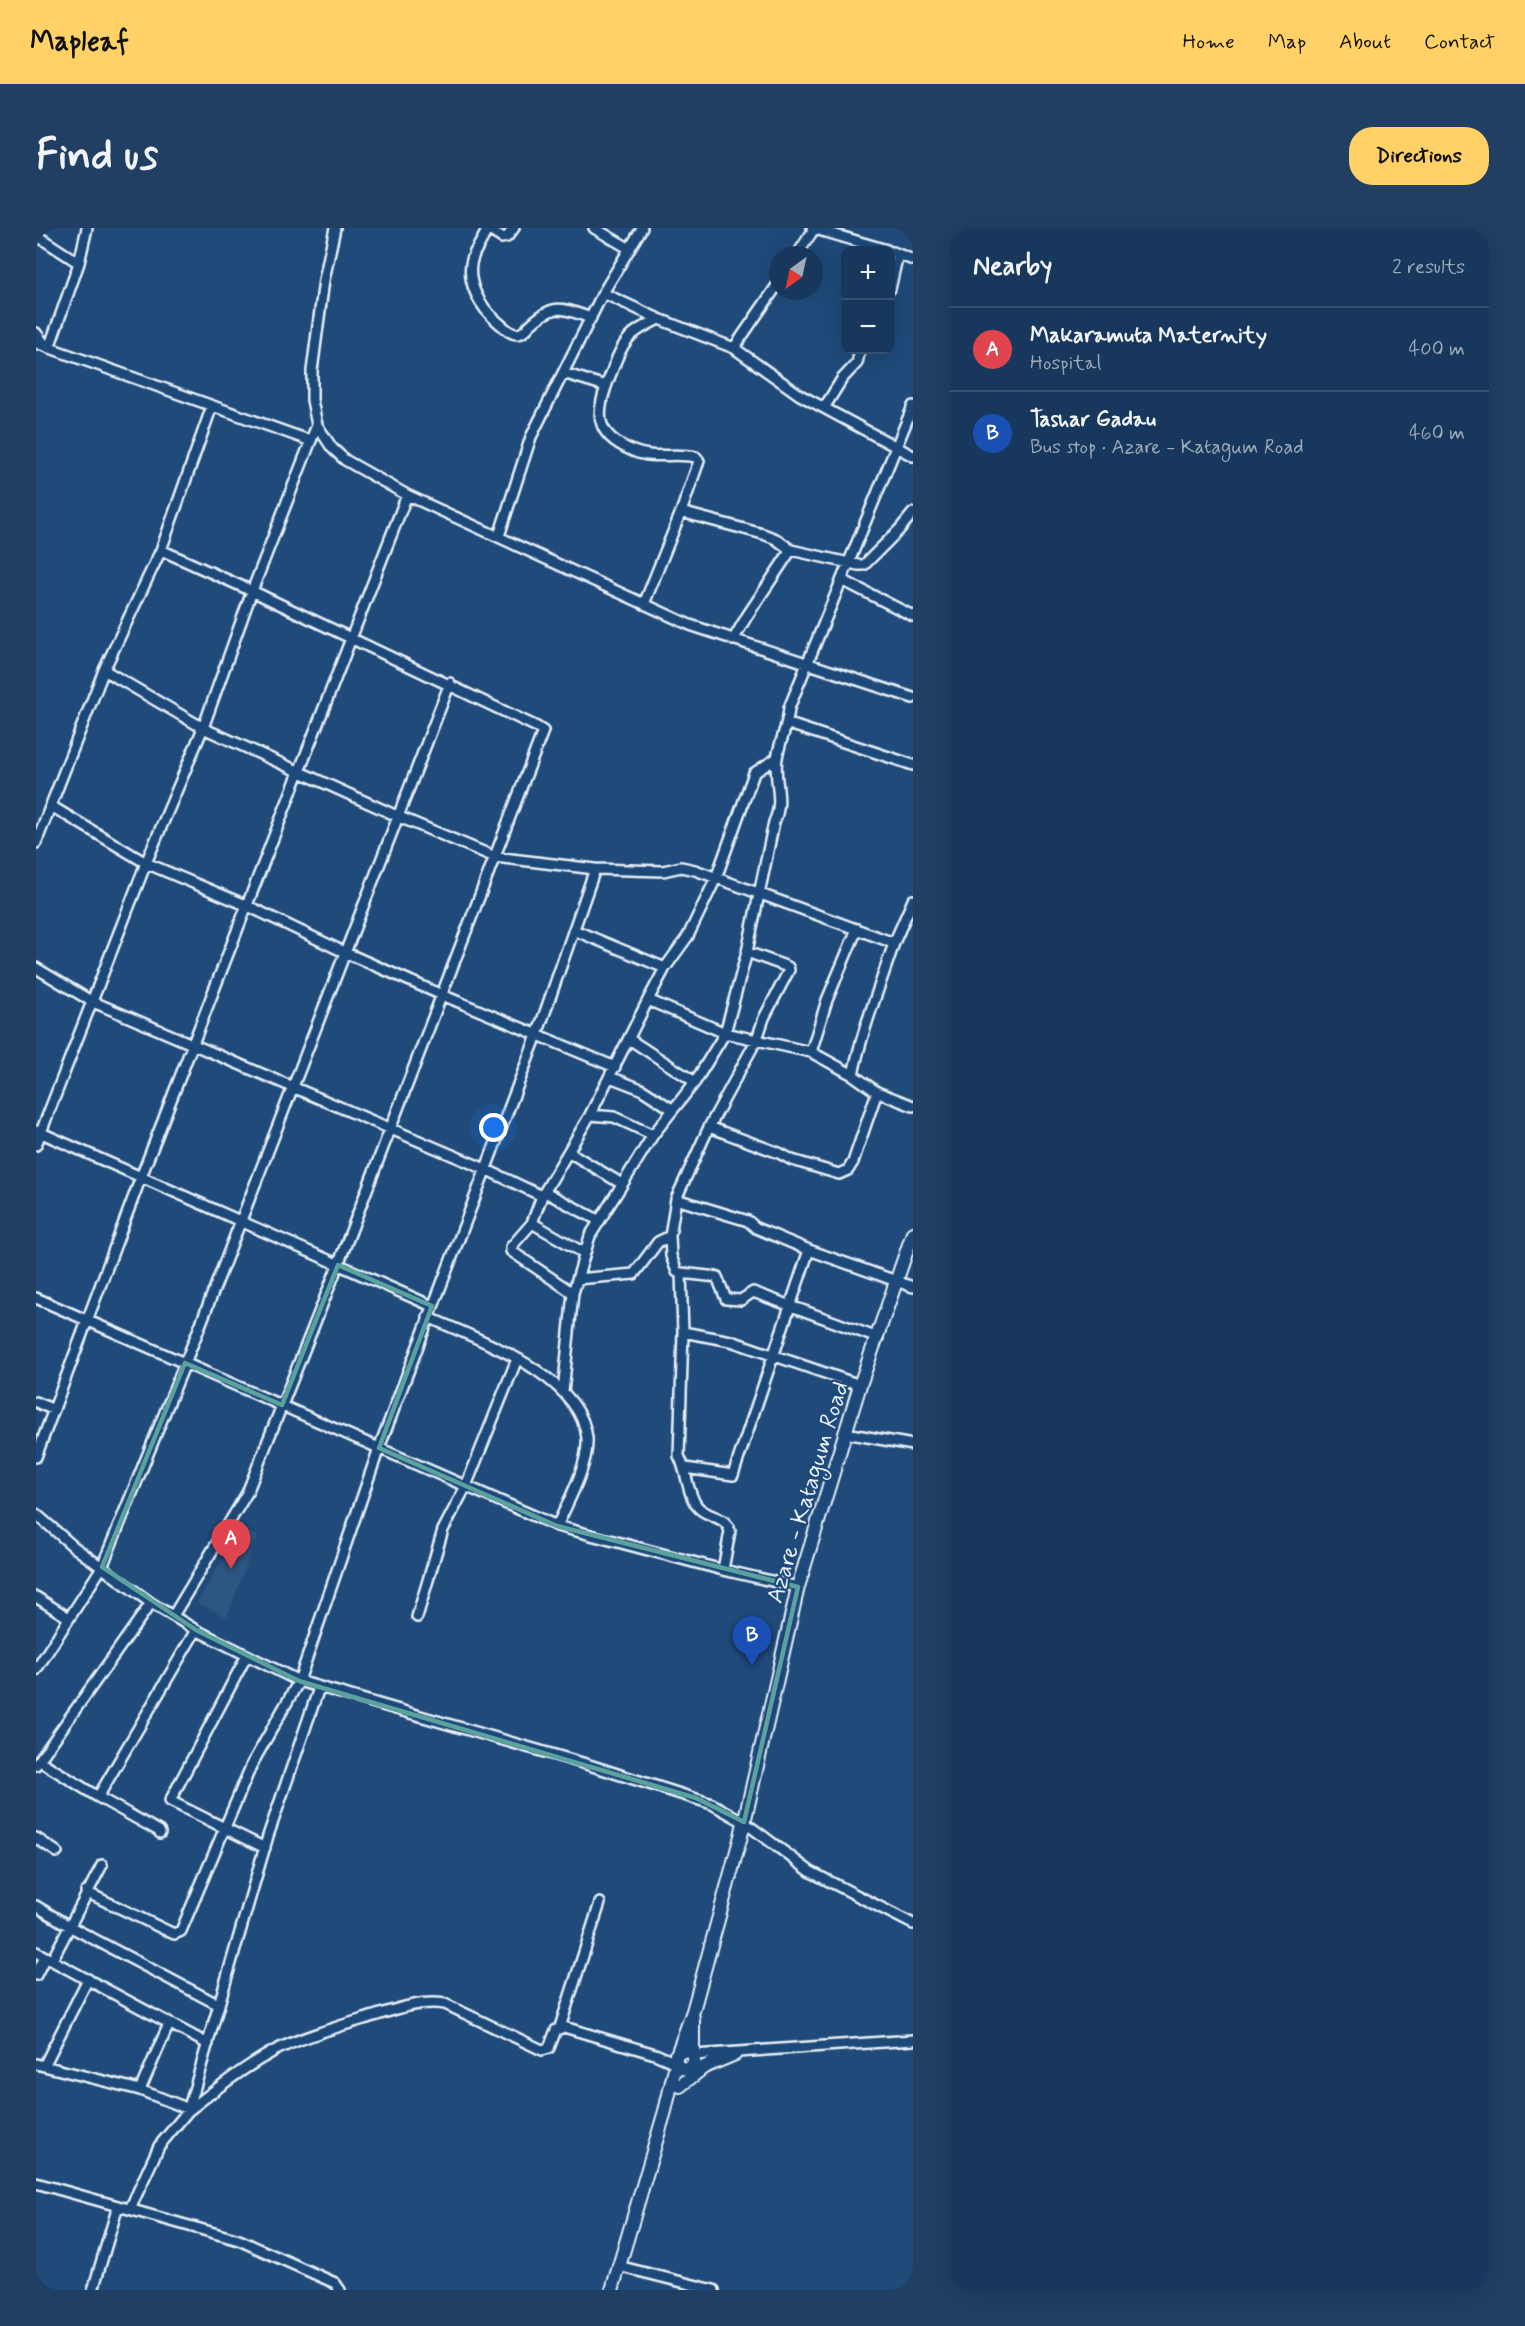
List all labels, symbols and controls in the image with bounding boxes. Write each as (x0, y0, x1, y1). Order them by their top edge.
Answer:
text: Mapleaf (30, 24, 129, 61)
text: Home (1183, 28, 1235, 56)
text: Map (1268, 28, 1306, 56)
text: About (1339, 28, 1391, 56)
text: Contact (1424, 28, 1495, 56)
button: Directions (1349, 127, 1489, 185)
text: Find us (36, 129, 158, 184)
north arrow (769, 246, 823, 300)
map controls (841, 246, 895, 354)
button: + (841, 246, 895, 300)
text: Nearby (973, 250, 1052, 284)
text: 2 results (1392, 254, 1465, 281)
button: − (841, 300, 895, 354)
text: Makaramuta Maternity (1030, 322, 1267, 350)
text: A (986, 336, 999, 363)
text: 400 m (1409, 336, 1465, 363)
text: Hospital (1030, 350, 1101, 377)
text: Tashar Gadau (1030, 406, 1156, 434)
text: B (986, 420, 999, 447)
text: 460 m (1409, 420, 1465, 447)
text: Bus stop · Azare - Katagum Road (1030, 434, 1304, 461)
your location (479, 1113, 508, 1142)
street label: Azare - Katagum Road (760, 1378, 859, 1608)
pin: A (212, 1520, 250, 1569)
pin: B (732, 1616, 772, 1666)

